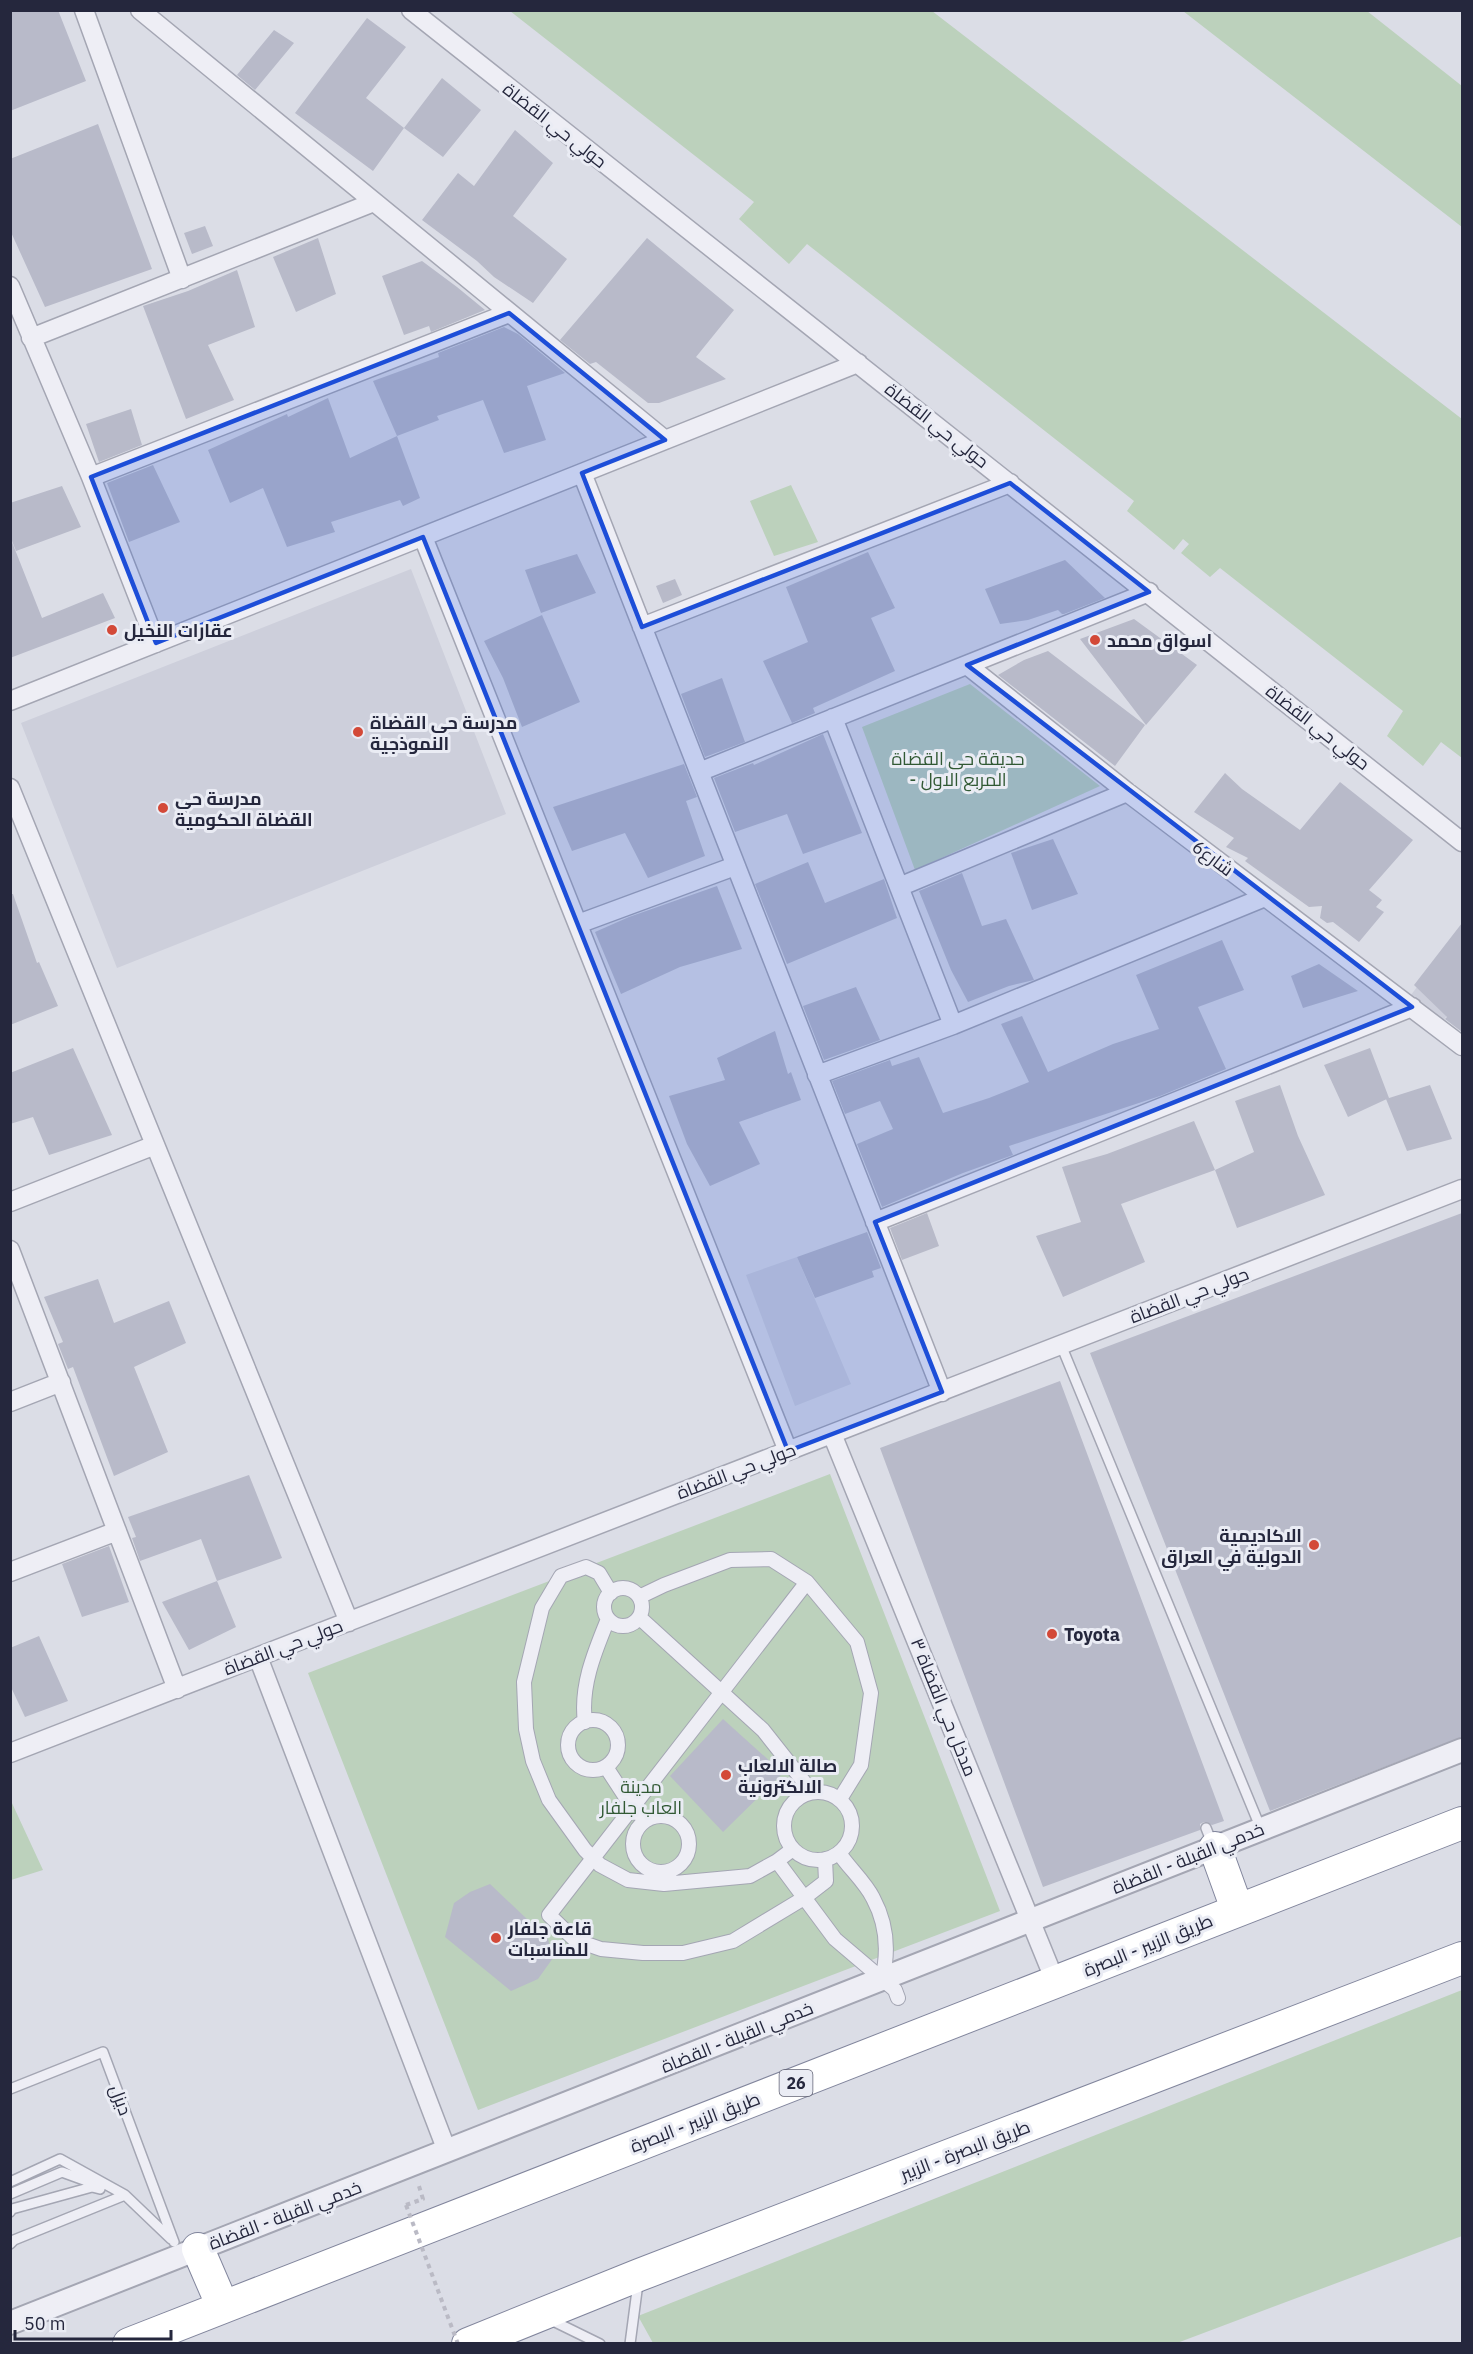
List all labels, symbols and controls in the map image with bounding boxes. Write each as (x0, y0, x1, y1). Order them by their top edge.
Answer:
street label: حولي حي القضاة (497, 77, 612, 175)
street label: حولي حي القضاة (879, 377, 994, 475)
place label: عقارات النخيل (124, 619, 233, 642)
marker: عقارات النخيل (105, 623, 119, 637)
place label: اسواق محمد (1107, 629, 1212, 652)
marker: اسواق محمد (1088, 633, 1102, 647)
street label: حولي حي القضاة (1260, 679, 1375, 777)
place label: مدرسة حي القضاة النموذجية (370, 711, 517, 755)
marker: مدرسة حي القضاة النموذجية (351, 725, 365, 739)
park label: حديقة حي القضاة - المربع الاول (891, 747, 1025, 792)
place label: مدرسة حي القضاة الحكومية (175, 787, 313, 831)
marker: مدرسة حي القضاة الحكومية (156, 801, 170, 815)
street label: شارع6 (1187, 835, 1238, 882)
street label: حولي حي القضاة (1126, 1262, 1253, 1331)
street label: حولي حي القضاة (673, 1438, 800, 1507)
place label: الاكاديمية الدولية في العراق (1161, 1524, 1302, 1572)
marker: الاكاديمية الدولية في العراق (1307, 1538, 1321, 1552)
street label: حولي حي القضاة (220, 1614, 347, 1683)
place label: Toyota (1064, 1623, 1120, 1646)
marker: Toyota (1045, 1627, 1059, 1641)
street label: مدخل حي القضاة ٣ (903, 1635, 982, 1781)
place label: صالة الالعاب الالكترونية (738, 1754, 837, 1798)
marker: صالة الالعاب الالكترونية (719, 1768, 733, 1782)
park label: مدينة العاب جلفار (599, 1775, 682, 1819)
street label: خدمي القبلة - القضاة (1109, 1817, 1269, 1902)
street label: طريق الزبير - البصرة (1080, 1909, 1216, 1982)
place label: قاعة جلفار للمناسبات (507, 1917, 592, 1961)
marker: قاعة جلفار للمناسبات (489, 1931, 503, 1945)
street label: خدمي القبلة - القضاة (658, 1996, 818, 2081)
road number: 26 (780, 2070, 812, 2096)
street label: ديزل (105, 2082, 137, 2118)
street label: طريق الزبير - البصرة (627, 2087, 764, 2158)
street label: طريق البصرة - الزبير (896, 2115, 1034, 2187)
street label: خدمي القبلة - القضاة (205, 2175, 366, 2258)
scale bar (15, 2303, 171, 2341)
text: 50 m (24, 2312, 66, 2335)

